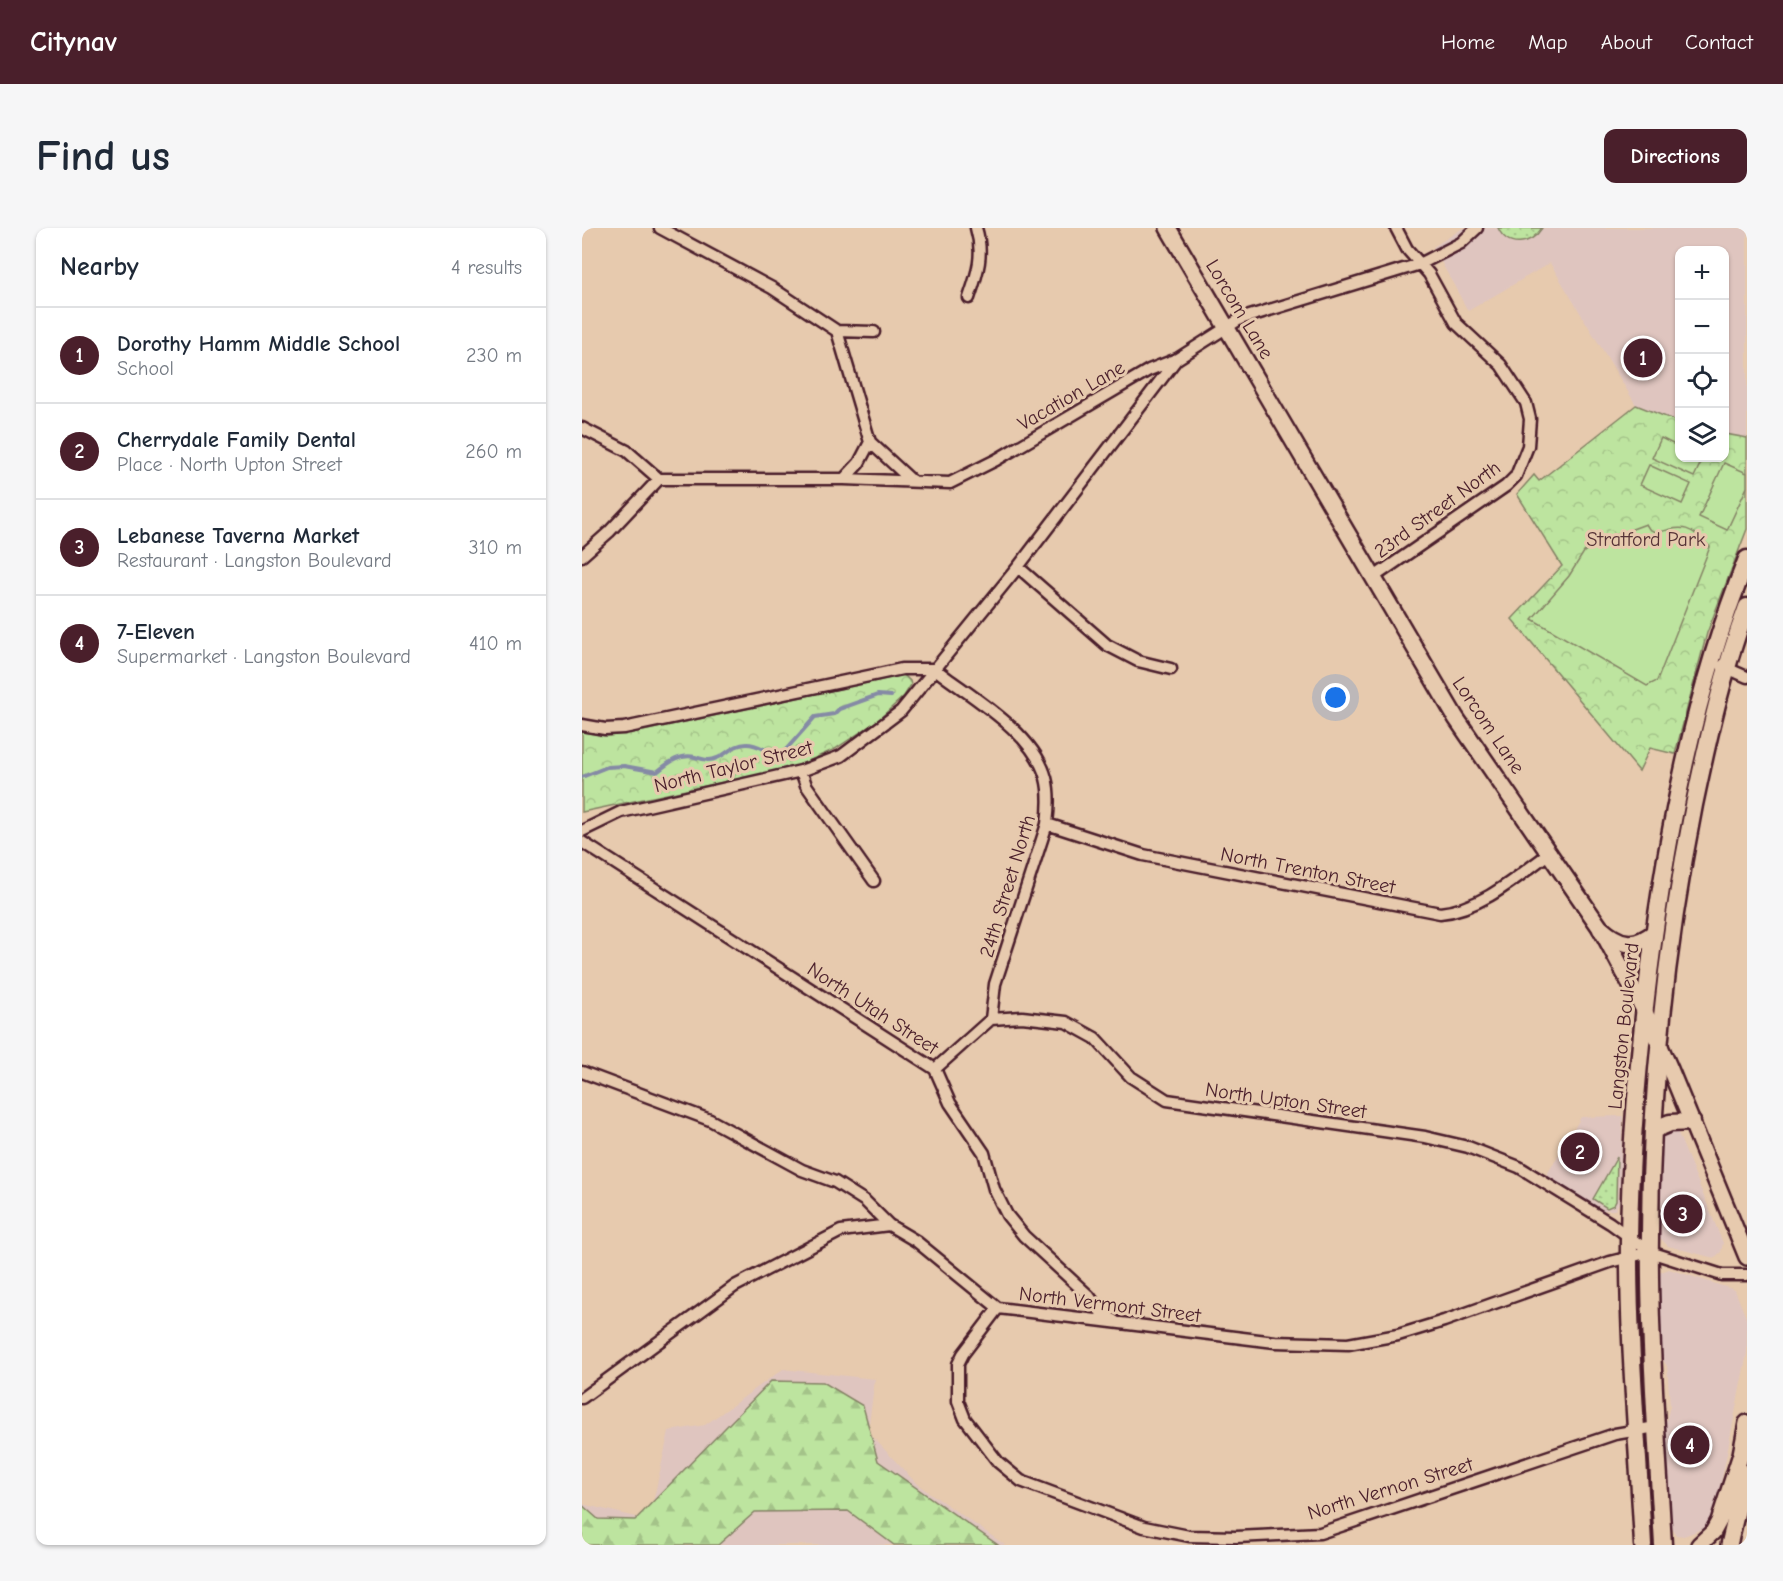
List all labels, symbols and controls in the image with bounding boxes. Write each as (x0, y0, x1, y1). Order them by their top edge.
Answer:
text: Citynav (30, 26, 117, 58)
text: Home (1441, 30, 1495, 54)
text: Map (1528, 30, 1568, 54)
text: About (1601, 30, 1652, 54)
text: Contact (1685, 30, 1753, 54)
button: Directions (1604, 129, 1747, 183)
text: Find us (36, 132, 170, 181)
map controls (1675, 246, 1729, 462)
button: + (1675, 246, 1729, 300)
text: Nearby (60, 252, 139, 282)
street label: Lorcom Lane (1201, 255, 1278, 363)
text: 4 results (451, 256, 522, 279)
button: − (1675, 300, 1729, 354)
text: Dorothy Hamm Middle School (117, 331, 400, 357)
pin: 1 (1624, 336, 1662, 380)
text: 1 (76, 344, 83, 367)
text: 230 m (466, 344, 522, 367)
button: locate (1675, 354, 1729, 408)
street label: Vacation Lane (1014, 356, 1129, 435)
text: School (117, 357, 174, 380)
button: layers (1675, 408, 1729, 462)
text: Cherrydale Family Dental (117, 427, 356, 453)
text: 2 (75, 440, 84, 463)
text: 260 m (465, 440, 522, 463)
text: Place · North Upton Street (117, 453, 342, 476)
street label: 23rd Street North (1370, 456, 1505, 563)
text: Lebanese Taverna Market (117, 523, 359, 549)
park label: Stratford Park (1586, 528, 1706, 551)
text: 3 (75, 536, 84, 559)
text: 310 m (469, 536, 522, 559)
text: Restaurant · Langston Boulevard (117, 549, 391, 572)
text: 7-Eleven (117, 619, 195, 645)
text: 4 (75, 632, 84, 655)
text: 410 m (469, 632, 522, 655)
text: Supermarket · Langston Boulevard (117, 645, 411, 668)
street label: Lorcom Lane (1448, 672, 1529, 778)
your location (1321, 683, 1350, 712)
street label: North Taylor Street (652, 735, 816, 797)
street label: 24th Street North (975, 812, 1040, 960)
street label: North Trenton Street (1219, 842, 1398, 899)
street label: Langston Boulevard (1603, 942, 1644, 1110)
street label: North Utah Street (803, 958, 944, 1060)
street label: North Upton Street (1204, 1078, 1369, 1123)
pin: 2 (1560, 1130, 1600, 1174)
pin: 3 (1664, 1192, 1702, 1236)
street label: North Vermont Street (1018, 1282, 1203, 1327)
pin: 4 (1670, 1422, 1710, 1468)
street label: North Vernon Street (1305, 1452, 1477, 1525)

